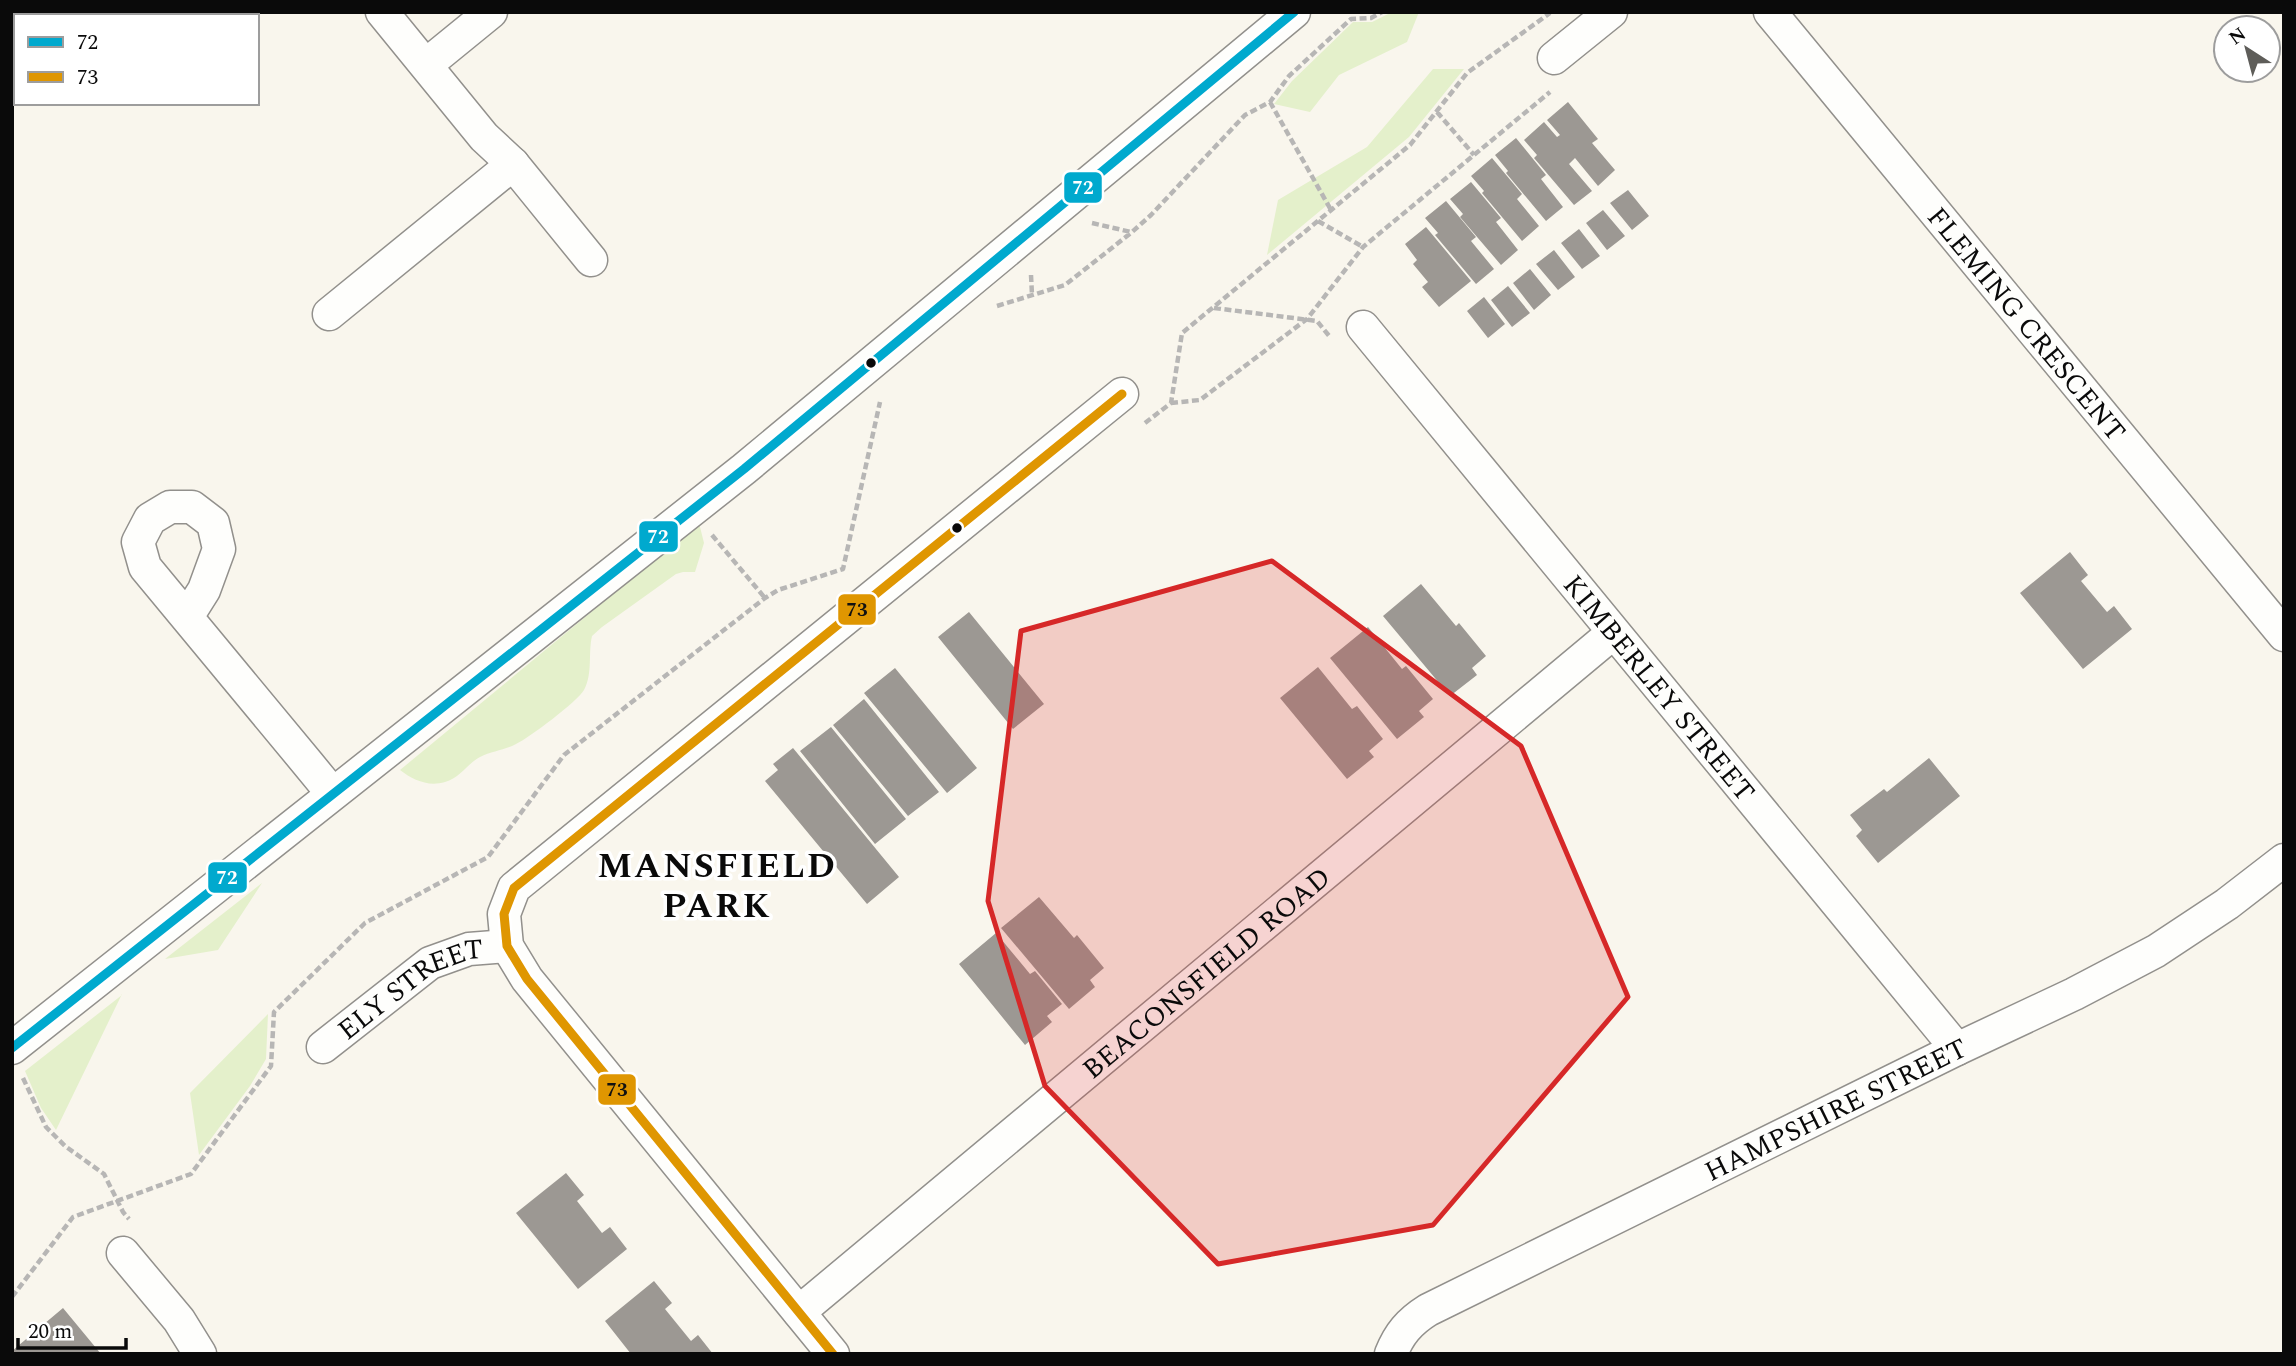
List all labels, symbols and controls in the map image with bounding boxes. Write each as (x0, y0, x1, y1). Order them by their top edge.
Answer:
legend (14, 14, 259, 105)
north arrow (2212, 14, 2282, 84)
text: N (2223, 20, 2253, 53)
text: 72 (77, 27, 98, 59)
text: 73 (77, 62, 98, 94)
line badge: 72 (1063, 171, 1103, 204)
text: 72 (1072, 174, 1094, 203)
street label: FLEMING CRESCENT (1916, 198, 2136, 451)
unlabelled marker (864, 356, 878, 370)
line badge: 72 (638, 520, 679, 553)
unlabelled marker (950, 521, 964, 535)
text: 72 (647, 523, 669, 552)
street label: KIMBERLEY STREET (1552, 566, 1765, 812)
line badge: 73 (837, 593, 877, 626)
text: 73 (846, 596, 868, 625)
district label: MANSFIELD PARK (597, 840, 837, 933)
street label: BEACONSFIELD ROAD (1073, 857, 1341, 1090)
line badge: 72 (207, 861, 248, 894)
text: 72 (216, 864, 238, 893)
street label: ELY STREET (328, 928, 485, 1051)
street label: HAMPSHIRE STREET (1697, 1027, 1975, 1193)
line badge: 73 (597, 1073, 637, 1106)
text: 73 (606, 1076, 628, 1105)
scale bar (18, 1306, 126, 1350)
text: 20 m (28, 1316, 72, 1348)

